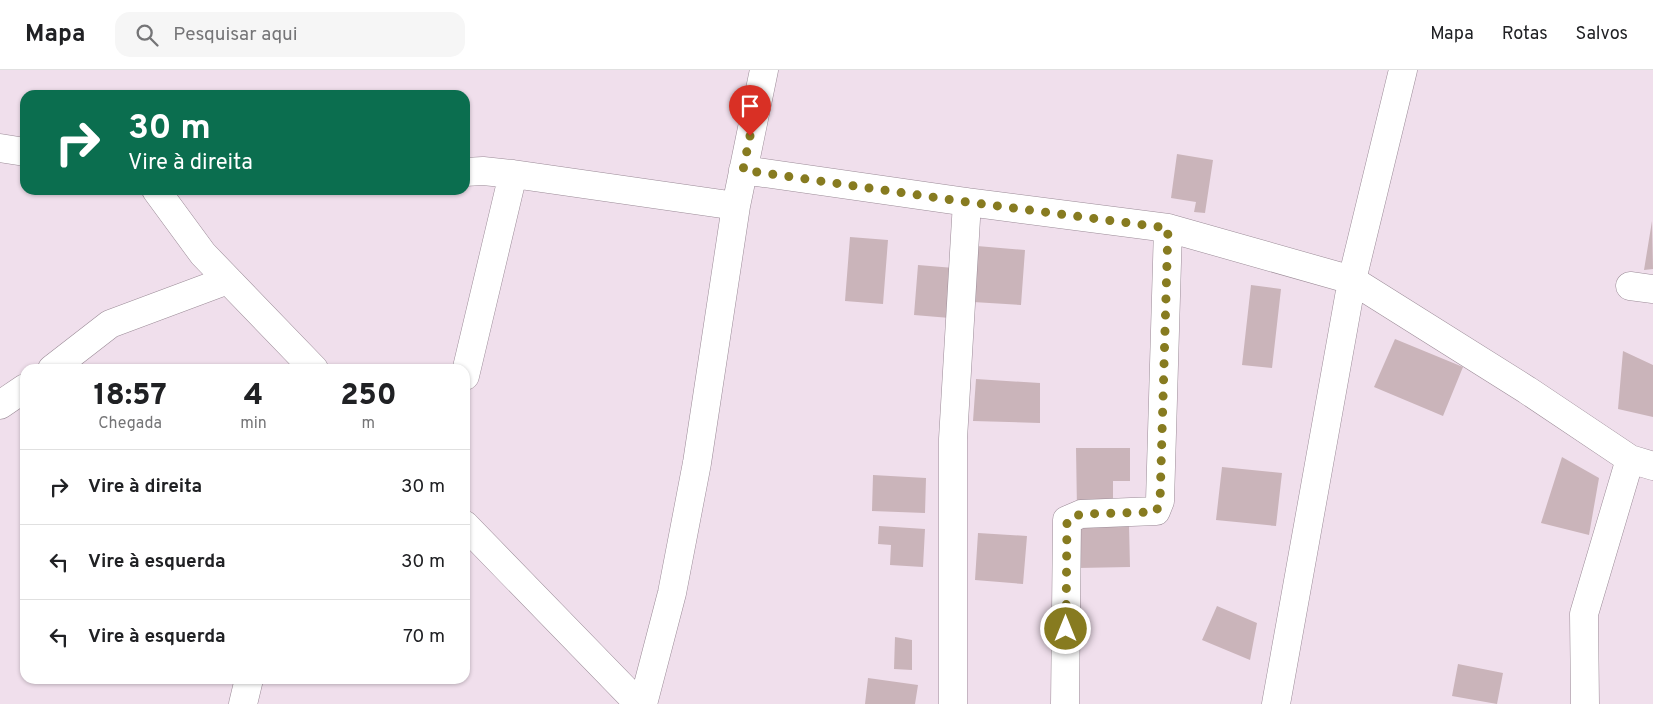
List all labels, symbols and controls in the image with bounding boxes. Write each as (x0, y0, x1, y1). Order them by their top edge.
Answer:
search box (115, 12, 465, 57)
text: Mapa (25, 20, 85, 50)
icon: search (133, 21, 161, 49)
text: Pesquisar aqui (173, 23, 298, 47)
text: Mapa (1430, 23, 1474, 46)
text: Rotas (1502, 23, 1548, 46)
text: Salvos (1576, 23, 1628, 46)
pin (729, 85, 771, 136)
icon: arrive (736, 92, 764, 120)
text: 30 m (128, 107, 211, 151)
icon: right (45, 110, 110, 175)
text: Vire à direita (128, 150, 253, 177)
text: 18:57 (93, 378, 167, 415)
text: 4 (244, 378, 263, 415)
text: 250 (340, 378, 397, 415)
text: Chegada (98, 414, 162, 434)
text: min (240, 414, 267, 434)
text: m (362, 414, 375, 434)
icon: right (45, 473, 73, 501)
text: Vire à direita (88, 475, 202, 499)
text: 30 m (401, 475, 445, 499)
icon: left (45, 548, 73, 576)
text: Vire à esquerda (88, 550, 226, 574)
text: 30 m (401, 550, 445, 574)
position arrow (1039, 602, 1091, 654)
icon: left (45, 623, 73, 651)
text: Vire à esquerda (88, 625, 226, 649)
text: 70 m (403, 625, 445, 649)

